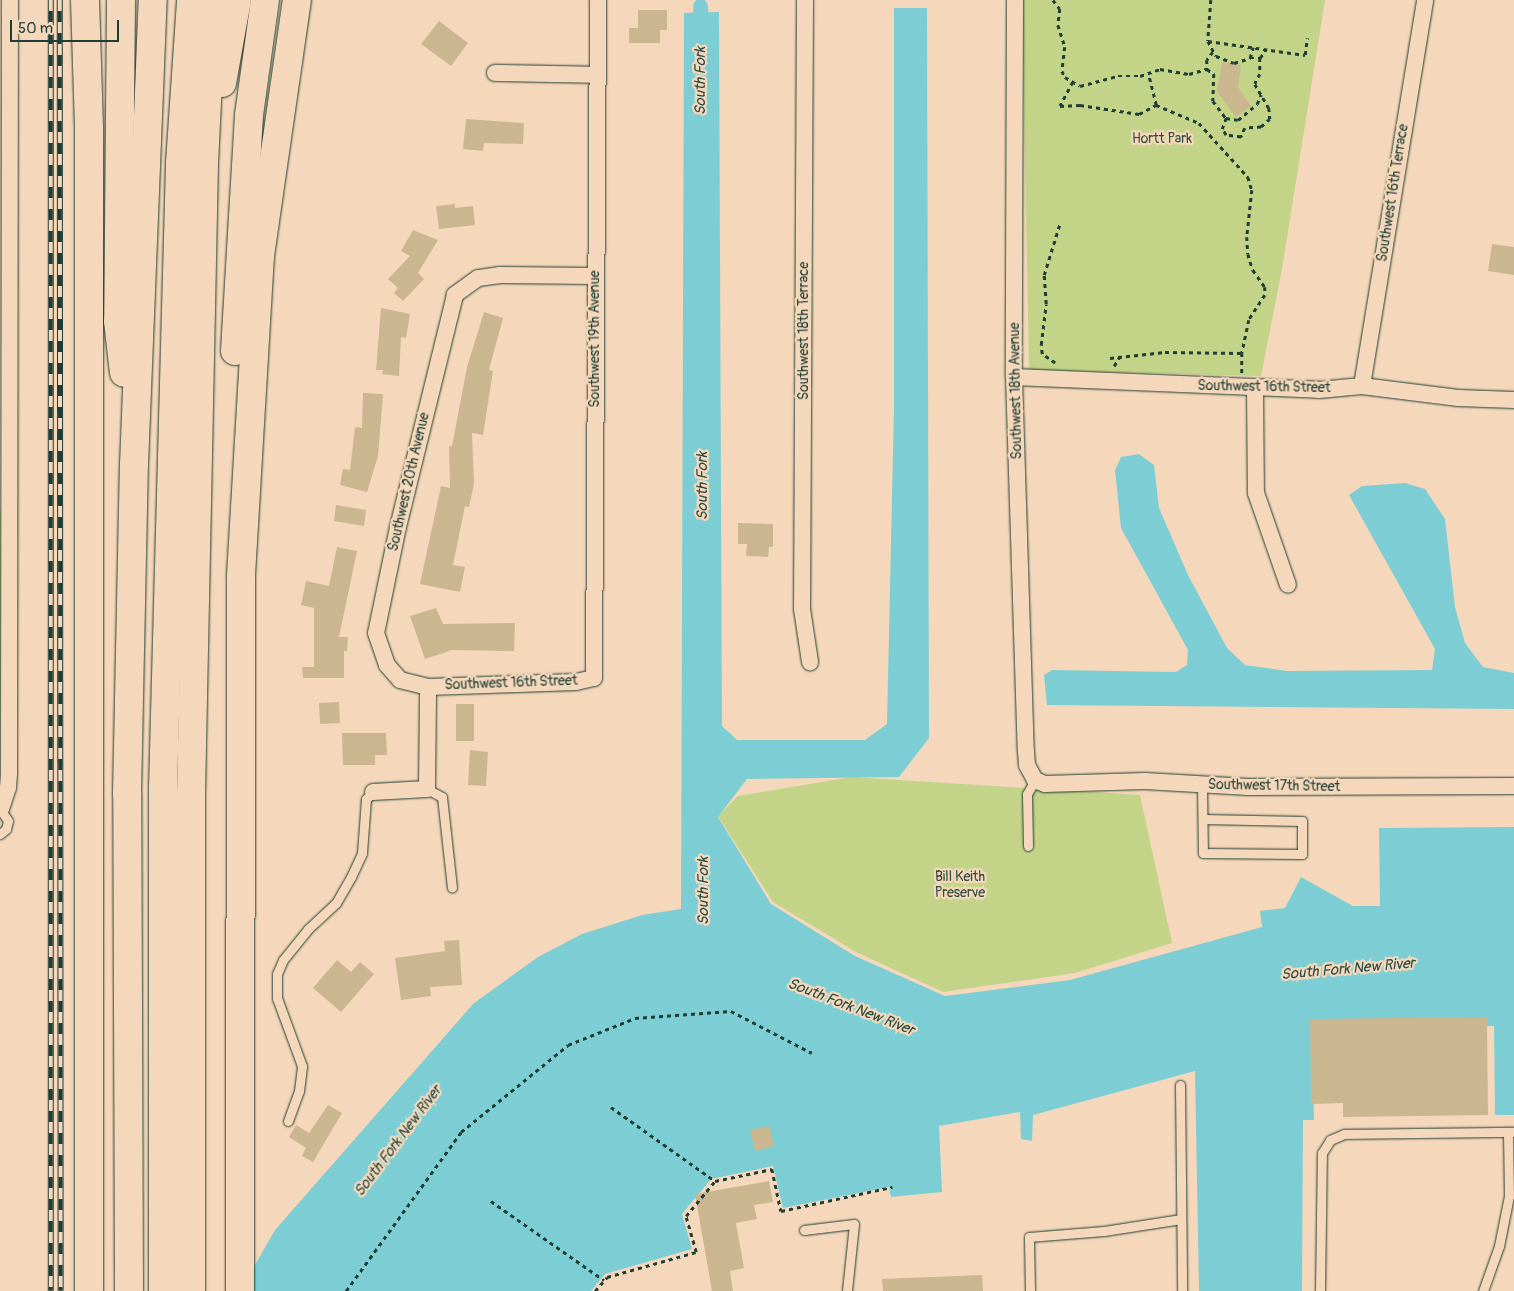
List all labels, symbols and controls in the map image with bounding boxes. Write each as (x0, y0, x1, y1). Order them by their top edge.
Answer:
scale bar (12, 10, 121, 42)
text: 50 m (18, 19, 53, 38)
water label: South Fork (692, 47, 710, 115)
street label: Southwest 16th Terrace (1374, 123, 1412, 263)
park label: Hortt Park (1132, 131, 1192, 147)
street label: Southwest 18th Terrace (796, 262, 812, 400)
street label: Southwest 19th Avenue (587, 270, 603, 408)
street label: Southwest 18th Avenue (1006, 322, 1026, 460)
street label: Southwest 16th Street (1197, 377, 1331, 397)
street label: Southwest 20th Avenue (385, 411, 433, 553)
water label: South Fork (694, 452, 712, 520)
street label: Southwest 16th Street (444, 672, 578, 694)
street label: Southwest 17th Street (1208, 776, 1340, 796)
water label: South Fork (695, 857, 713, 925)
park label: Bill Keith Preserve (935, 869, 985, 902)
water label: South Fork New River (1280, 954, 1416, 984)
water label: South Fork New River (785, 975, 917, 1039)
water label: South Fork New River (350, 1082, 446, 1200)

